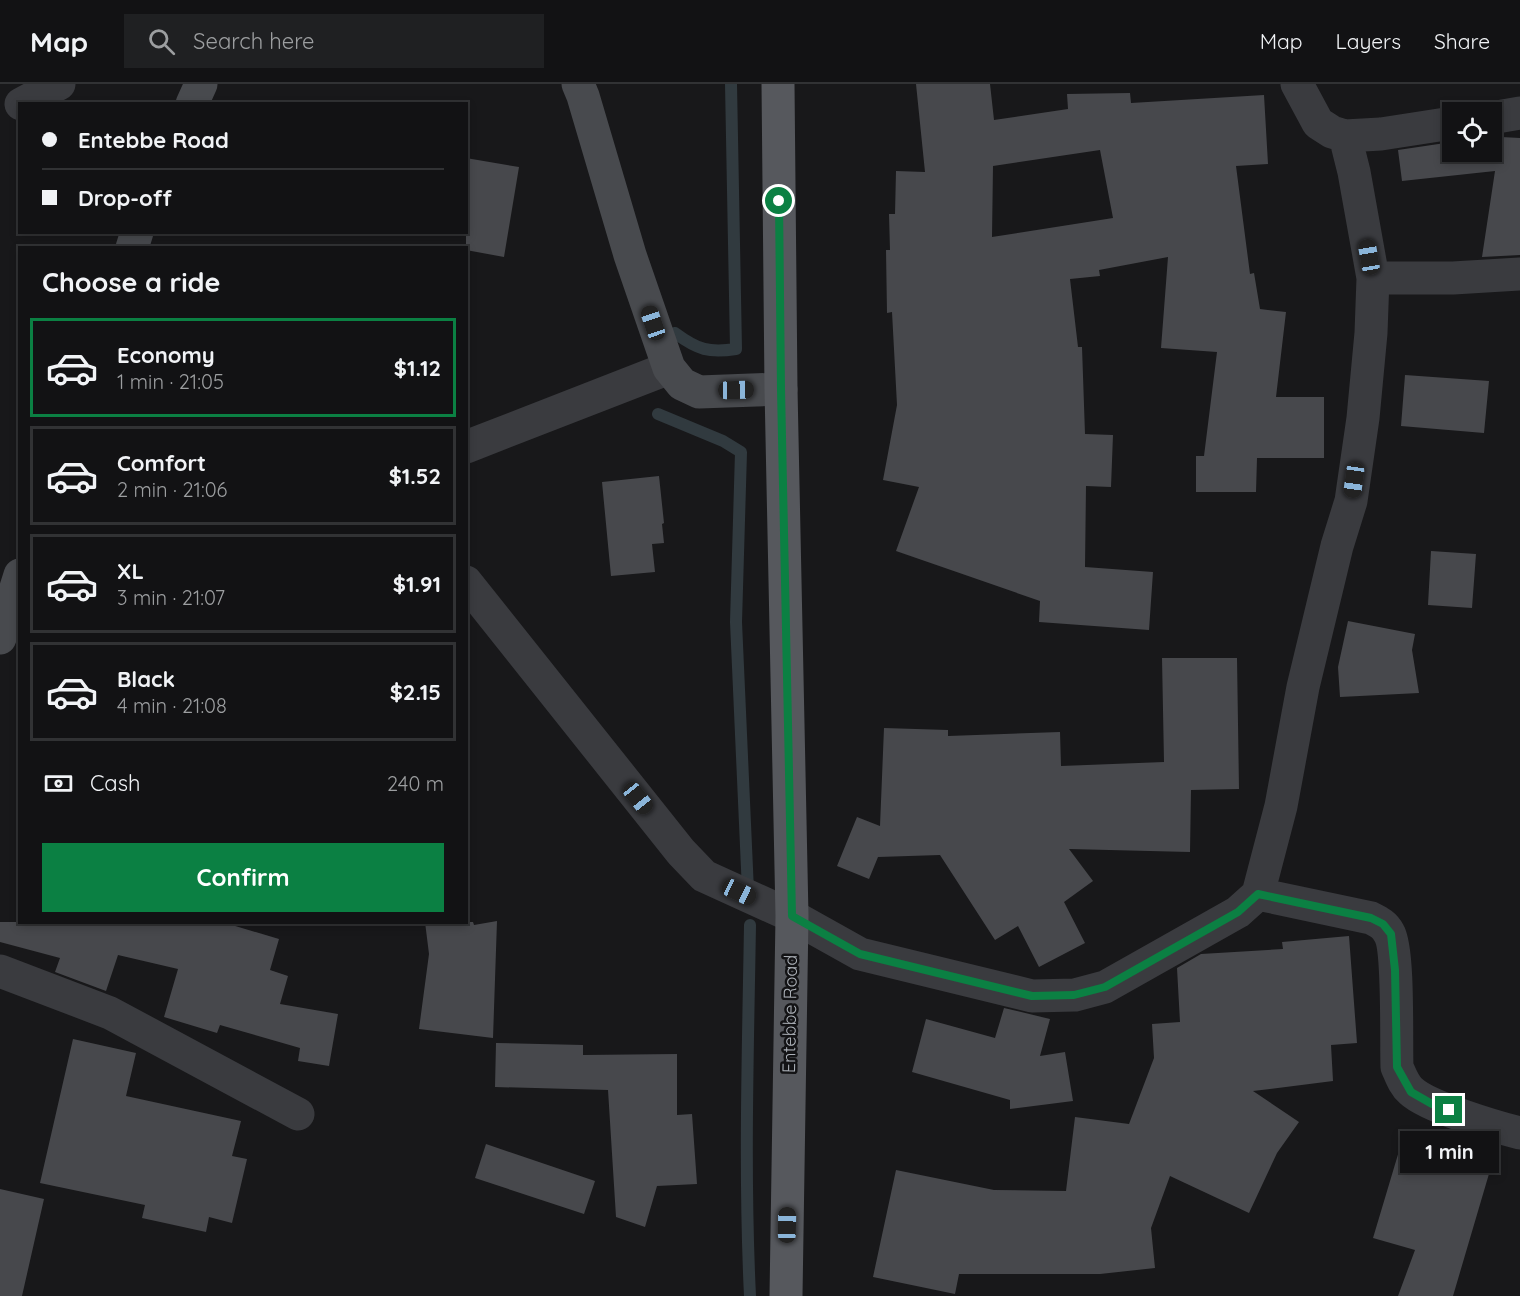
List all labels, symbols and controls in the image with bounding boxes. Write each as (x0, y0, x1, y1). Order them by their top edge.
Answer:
search box (124, 14, 544, 68)
text: Map (30, 24, 88, 59)
icon: search (145, 25, 178, 58)
text: Search here (193, 27, 315, 55)
text: Map (1260, 28, 1303, 54)
text: Layers (1336, 28, 1401, 54)
text: Share (1434, 28, 1490, 54)
map controls (1442, 102, 1502, 162)
button: locate (1442, 102, 1502, 162)
text: Entebbe Road (78, 126, 229, 154)
text: Drop-off (78, 184, 172, 212)
route start (765, 187, 792, 214)
car (1357, 238, 1381, 276)
text: Choose a ride (42, 265, 220, 299)
car (639, 303, 667, 343)
icon: car (45, 341, 99, 395)
text: Economy (117, 341, 215, 369)
text: $1.12 (394, 354, 441, 382)
text: 1 min · 21:05 (117, 369, 224, 394)
car (718, 381, 754, 399)
icon: car (45, 449, 99, 503)
text: Comfort (117, 449, 206, 477)
car (1343, 461, 1365, 499)
text: $1.52 (389, 462, 441, 490)
text: 2 min · 21:06 (117, 477, 227, 502)
icon: car (45, 557, 99, 611)
text: XL (117, 557, 144, 585)
text: $1.91 (393, 570, 441, 598)
text: 3 min · 21:07 (117, 585, 225, 610)
icon: car (45, 665, 99, 719)
text: Black (117, 665, 175, 693)
text: $2.15 (390, 678, 441, 706)
text: 4 min · 21:08 (117, 693, 227, 718)
icon: cash (42, 767, 75, 800)
text: Cash (90, 769, 141, 797)
text: 240 m (387, 771, 444, 796)
car (620, 778, 656, 818)
button: Confirm (42, 843, 444, 912)
car (719, 876, 759, 908)
street label: Entebbe Road (777, 955, 802, 1073)
route end (1435, 1096, 1462, 1123)
callout: 1 min (1400, 1131, 1498, 1173)
text: 1 min (1425, 1139, 1474, 1164)
car (778, 1207, 796, 1243)

